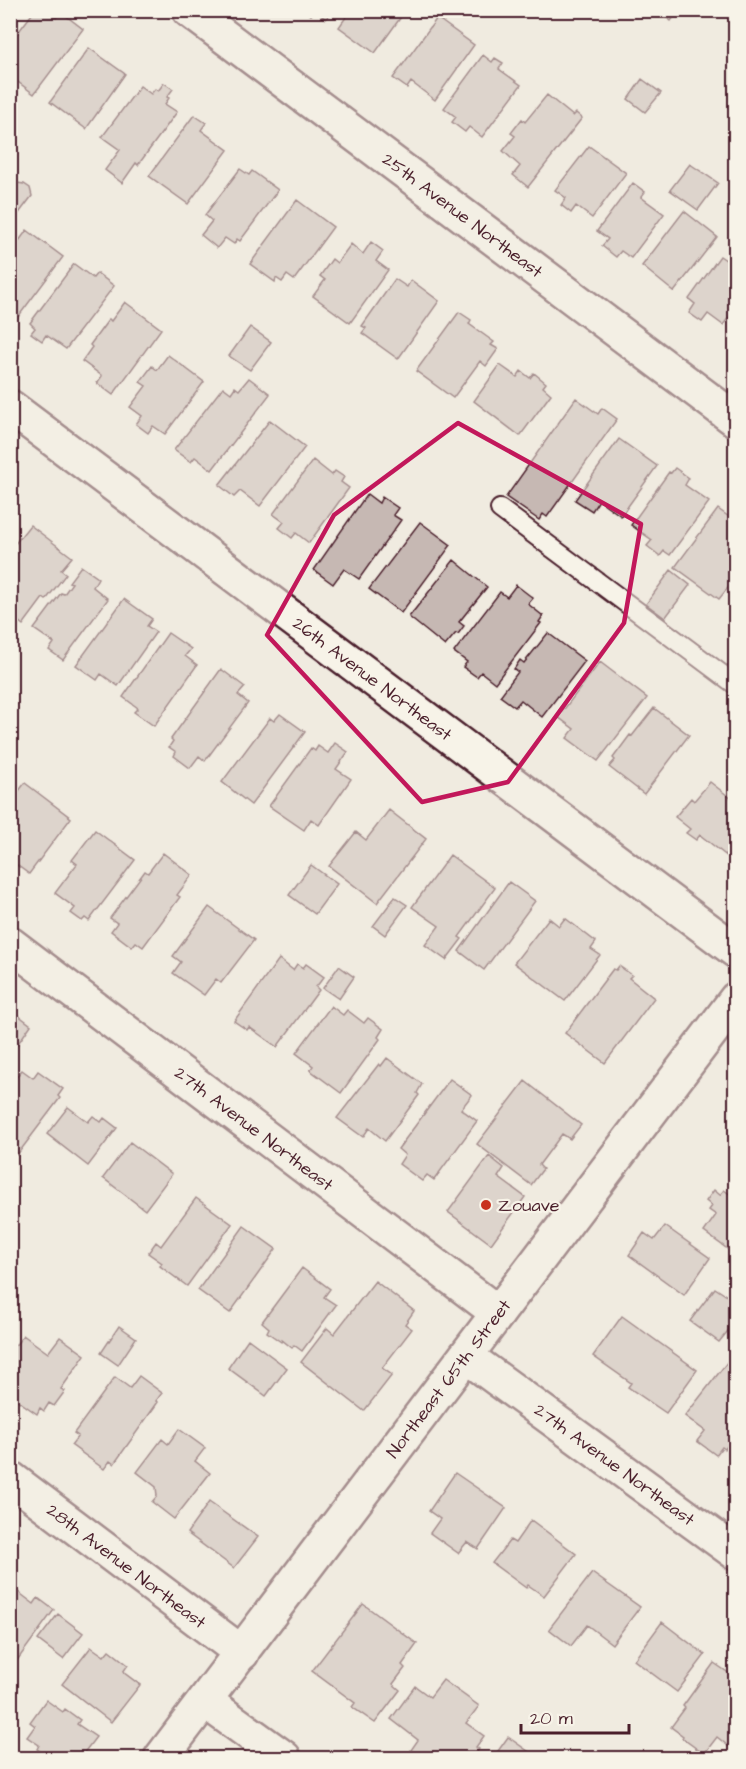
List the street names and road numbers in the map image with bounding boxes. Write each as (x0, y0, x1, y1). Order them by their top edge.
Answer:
street label: 25th Avenue Northeast (377, 147, 548, 284)
street label: 26th Avenue Northeast (287, 611, 458, 748)
street label: 27th Avenue Northeast (169, 1061, 339, 1198)
street label: Northeast 65th Street (381, 1294, 518, 1463)
street label: 27th Avenue Northeast (529, 1398, 700, 1532)
street label: 28th Avenue Northeast (41, 1498, 212, 1635)

